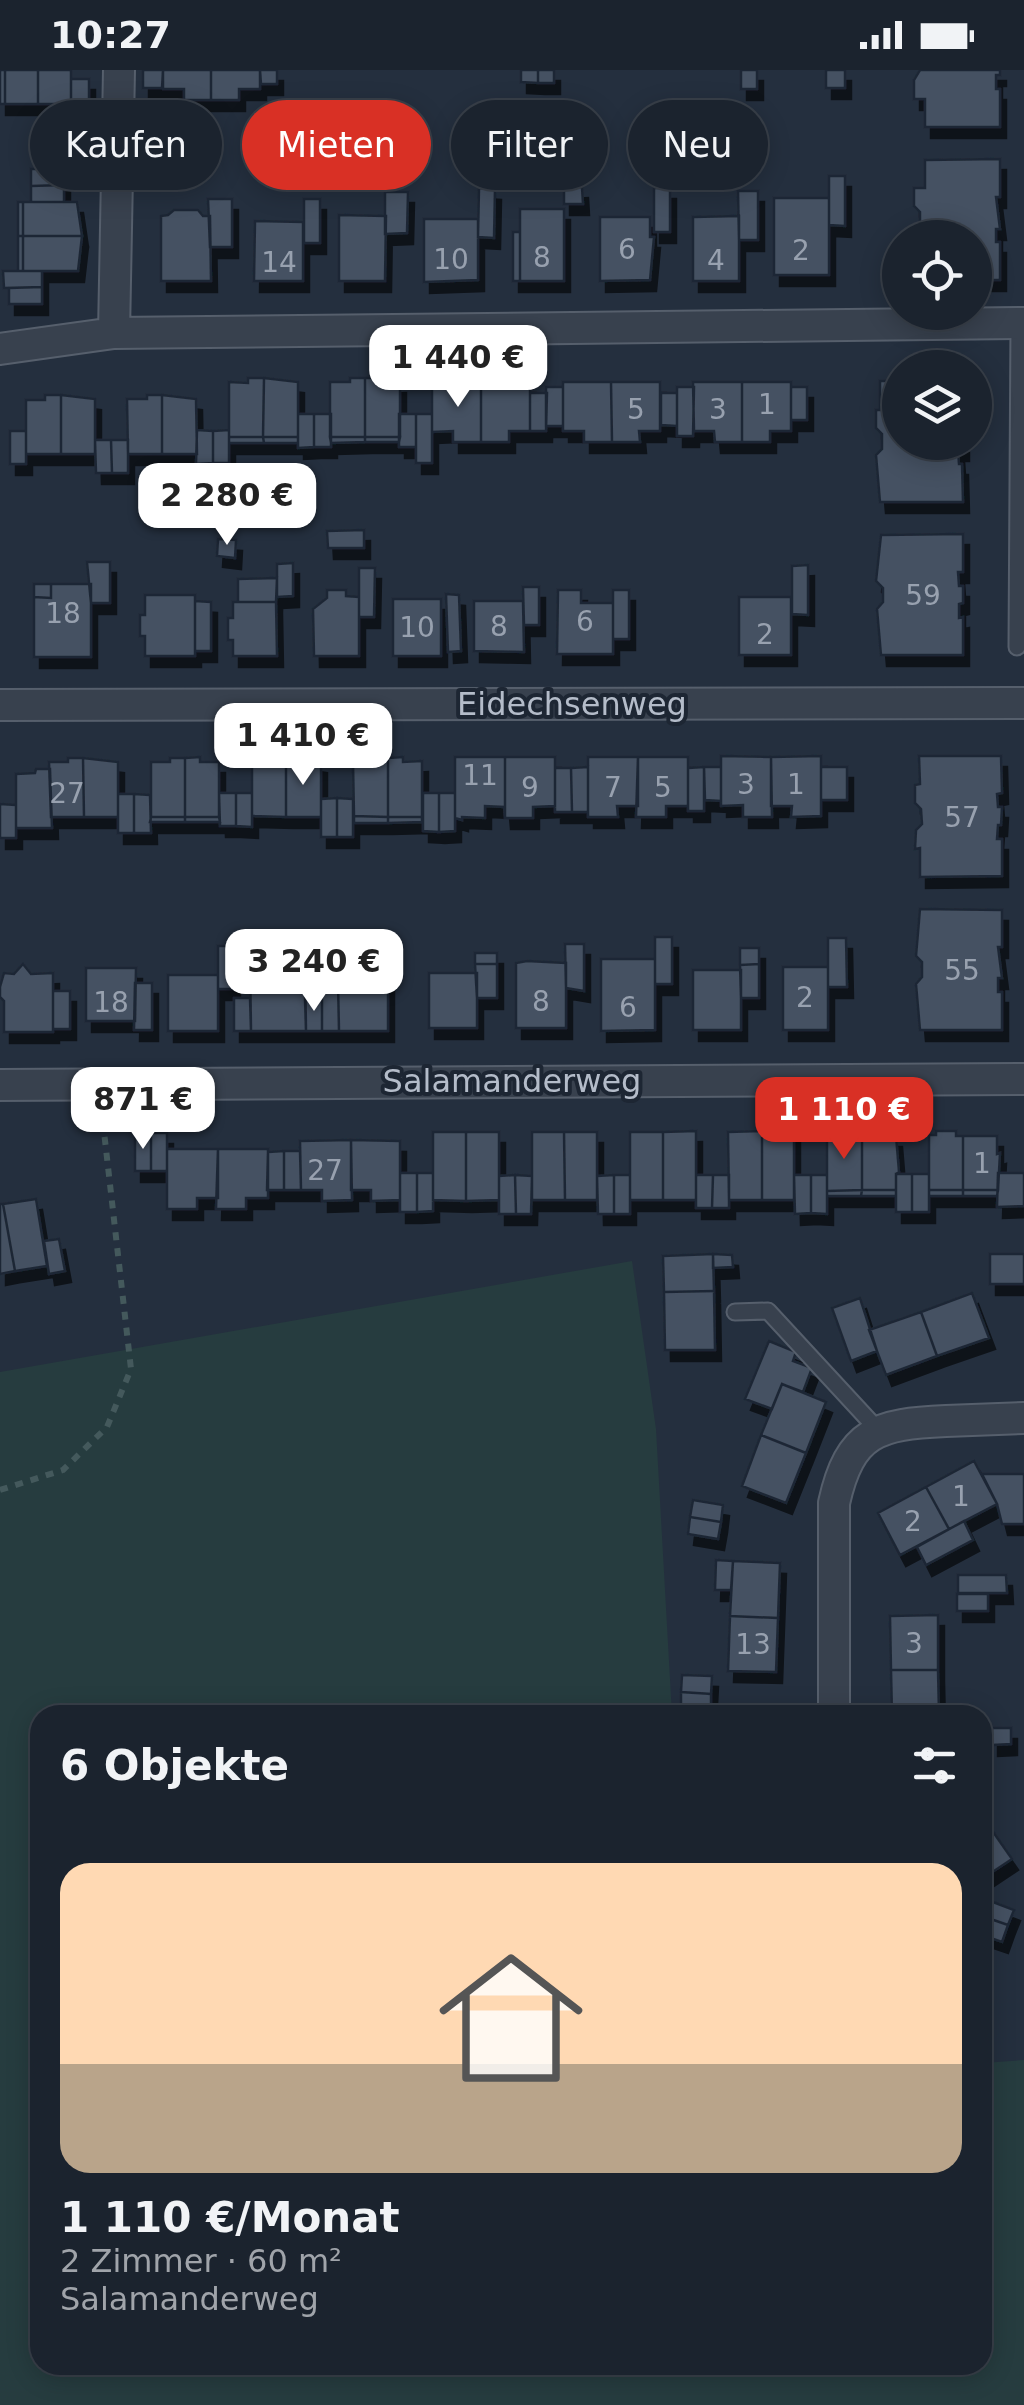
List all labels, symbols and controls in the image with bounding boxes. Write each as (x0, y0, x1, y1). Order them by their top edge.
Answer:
text: 10:27 (50, 13, 171, 57)
chip: Kaufen (30, 100, 222, 190)
chip: Mieten (242, 100, 431, 190)
chip: Filter (451, 100, 608, 190)
chip: Neu (628, 100, 768, 190)
map controls (882, 220, 992, 460)
button: locate (882, 220, 992, 330)
house number: 6 (618, 233, 636, 266)
house number: 2 (792, 234, 810, 267)
house number: 8 (533, 241, 551, 274)
house number: 10 (433, 243, 469, 276)
house number: 4 (707, 244, 725, 277)
house number: 14 (261, 246, 297, 279)
pin: 1 440 € (366, 325, 550, 410)
text: 1 440 € (391, 338, 525, 376)
button: layers (882, 350, 992, 460)
house number: 1 (758, 388, 776, 421)
house number: 5 (627, 393, 645, 426)
house number: 3 (709, 393, 727, 426)
pin: 2 280 € (135, 463, 319, 548)
text: 2 280 € (160, 476, 294, 514)
house number: 59 (905, 579, 941, 612)
house number: 18 (45, 597, 81, 630)
house number: 6 (576, 605, 594, 638)
house number: 8 (490, 610, 508, 643)
house number: 10 (399, 611, 435, 644)
house number: 2 (756, 618, 774, 651)
street label: Eidechsenweg (457, 685, 687, 723)
pin: 1 410 € (211, 703, 395, 788)
text: 1 410 € (236, 716, 370, 754)
house number: 11 (462, 759, 498, 792)
house number: 3 (737, 768, 755, 801)
house number: 1 (787, 768, 805, 801)
house number: 9 (521, 771, 539, 804)
house number: 7 (604, 771, 622, 804)
house number: 5 (654, 771, 672, 804)
house number: 27 (49, 777, 85, 810)
house number: 57 (944, 801, 980, 834)
pin: 3 240 € (222, 929, 406, 1014)
text: 3 240 € (247, 942, 381, 980)
house number: 55 (944, 954, 980, 987)
house number: 2 (796, 981, 814, 1014)
house number: 8 (532, 985, 550, 1018)
house number: 18 (93, 986, 129, 1019)
house number: 6 (619, 991, 637, 1024)
street label: Salamanderweg (383, 1062, 641, 1100)
pin: 871 € (73, 1067, 213, 1152)
pin: 1 110 € (752, 1077, 936, 1162)
text: 871 € (93, 1080, 193, 1118)
text: 1 110 € (777, 1090, 911, 1128)
house number: 1 (973, 1147, 991, 1180)
house number: 27 (307, 1154, 343, 1187)
house number: 1 (952, 1480, 970, 1513)
house number: 2 (904, 1505, 922, 1538)
house number: 3 (905, 1627, 923, 1660)
house number: 13 (735, 1628, 771, 1661)
icon: filters (907, 1738, 962, 1793)
text: 6 Objekte (60, 1741, 289, 1790)
icon: home (421, 1928, 601, 2108)
text: 1 110 €/Monat (60, 2193, 400, 2242)
text: 2 Zimmer · 60 m² (60, 2242, 342, 2280)
text: Salamanderweg (60, 2280, 319, 2318)

